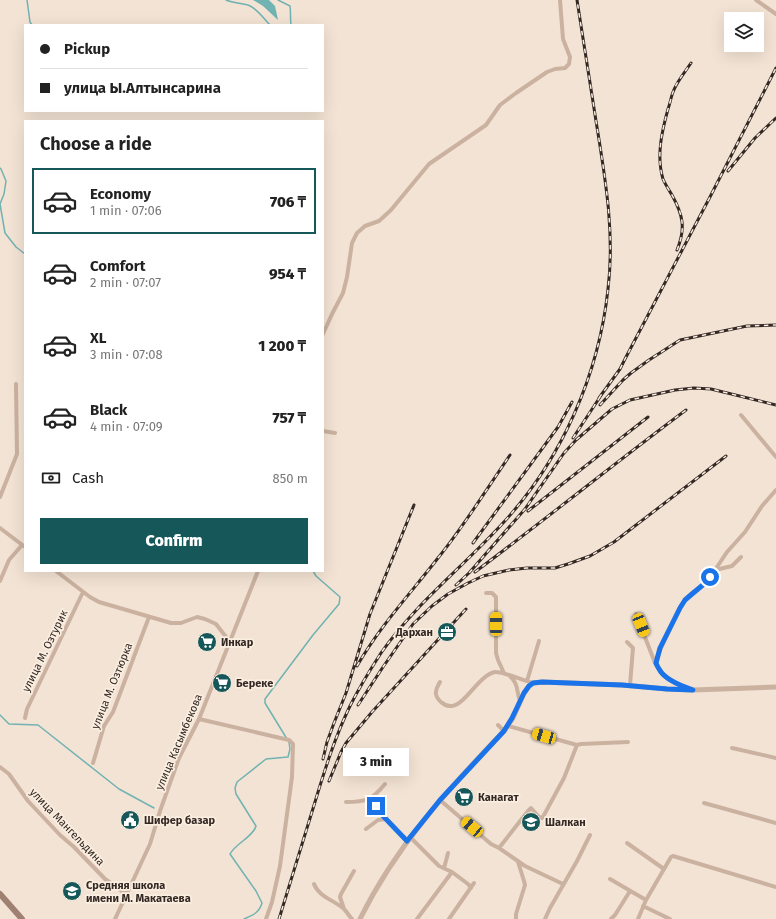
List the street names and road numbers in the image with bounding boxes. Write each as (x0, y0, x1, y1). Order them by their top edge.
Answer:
street label: улица М. Озтурик (20, 608, 71, 694)
street label: улица М. Озтюрка (89, 641, 135, 731)
street label: улица Касымбекова (153, 692, 205, 792)
street label: улица Мангельдина (27, 786, 107, 868)

